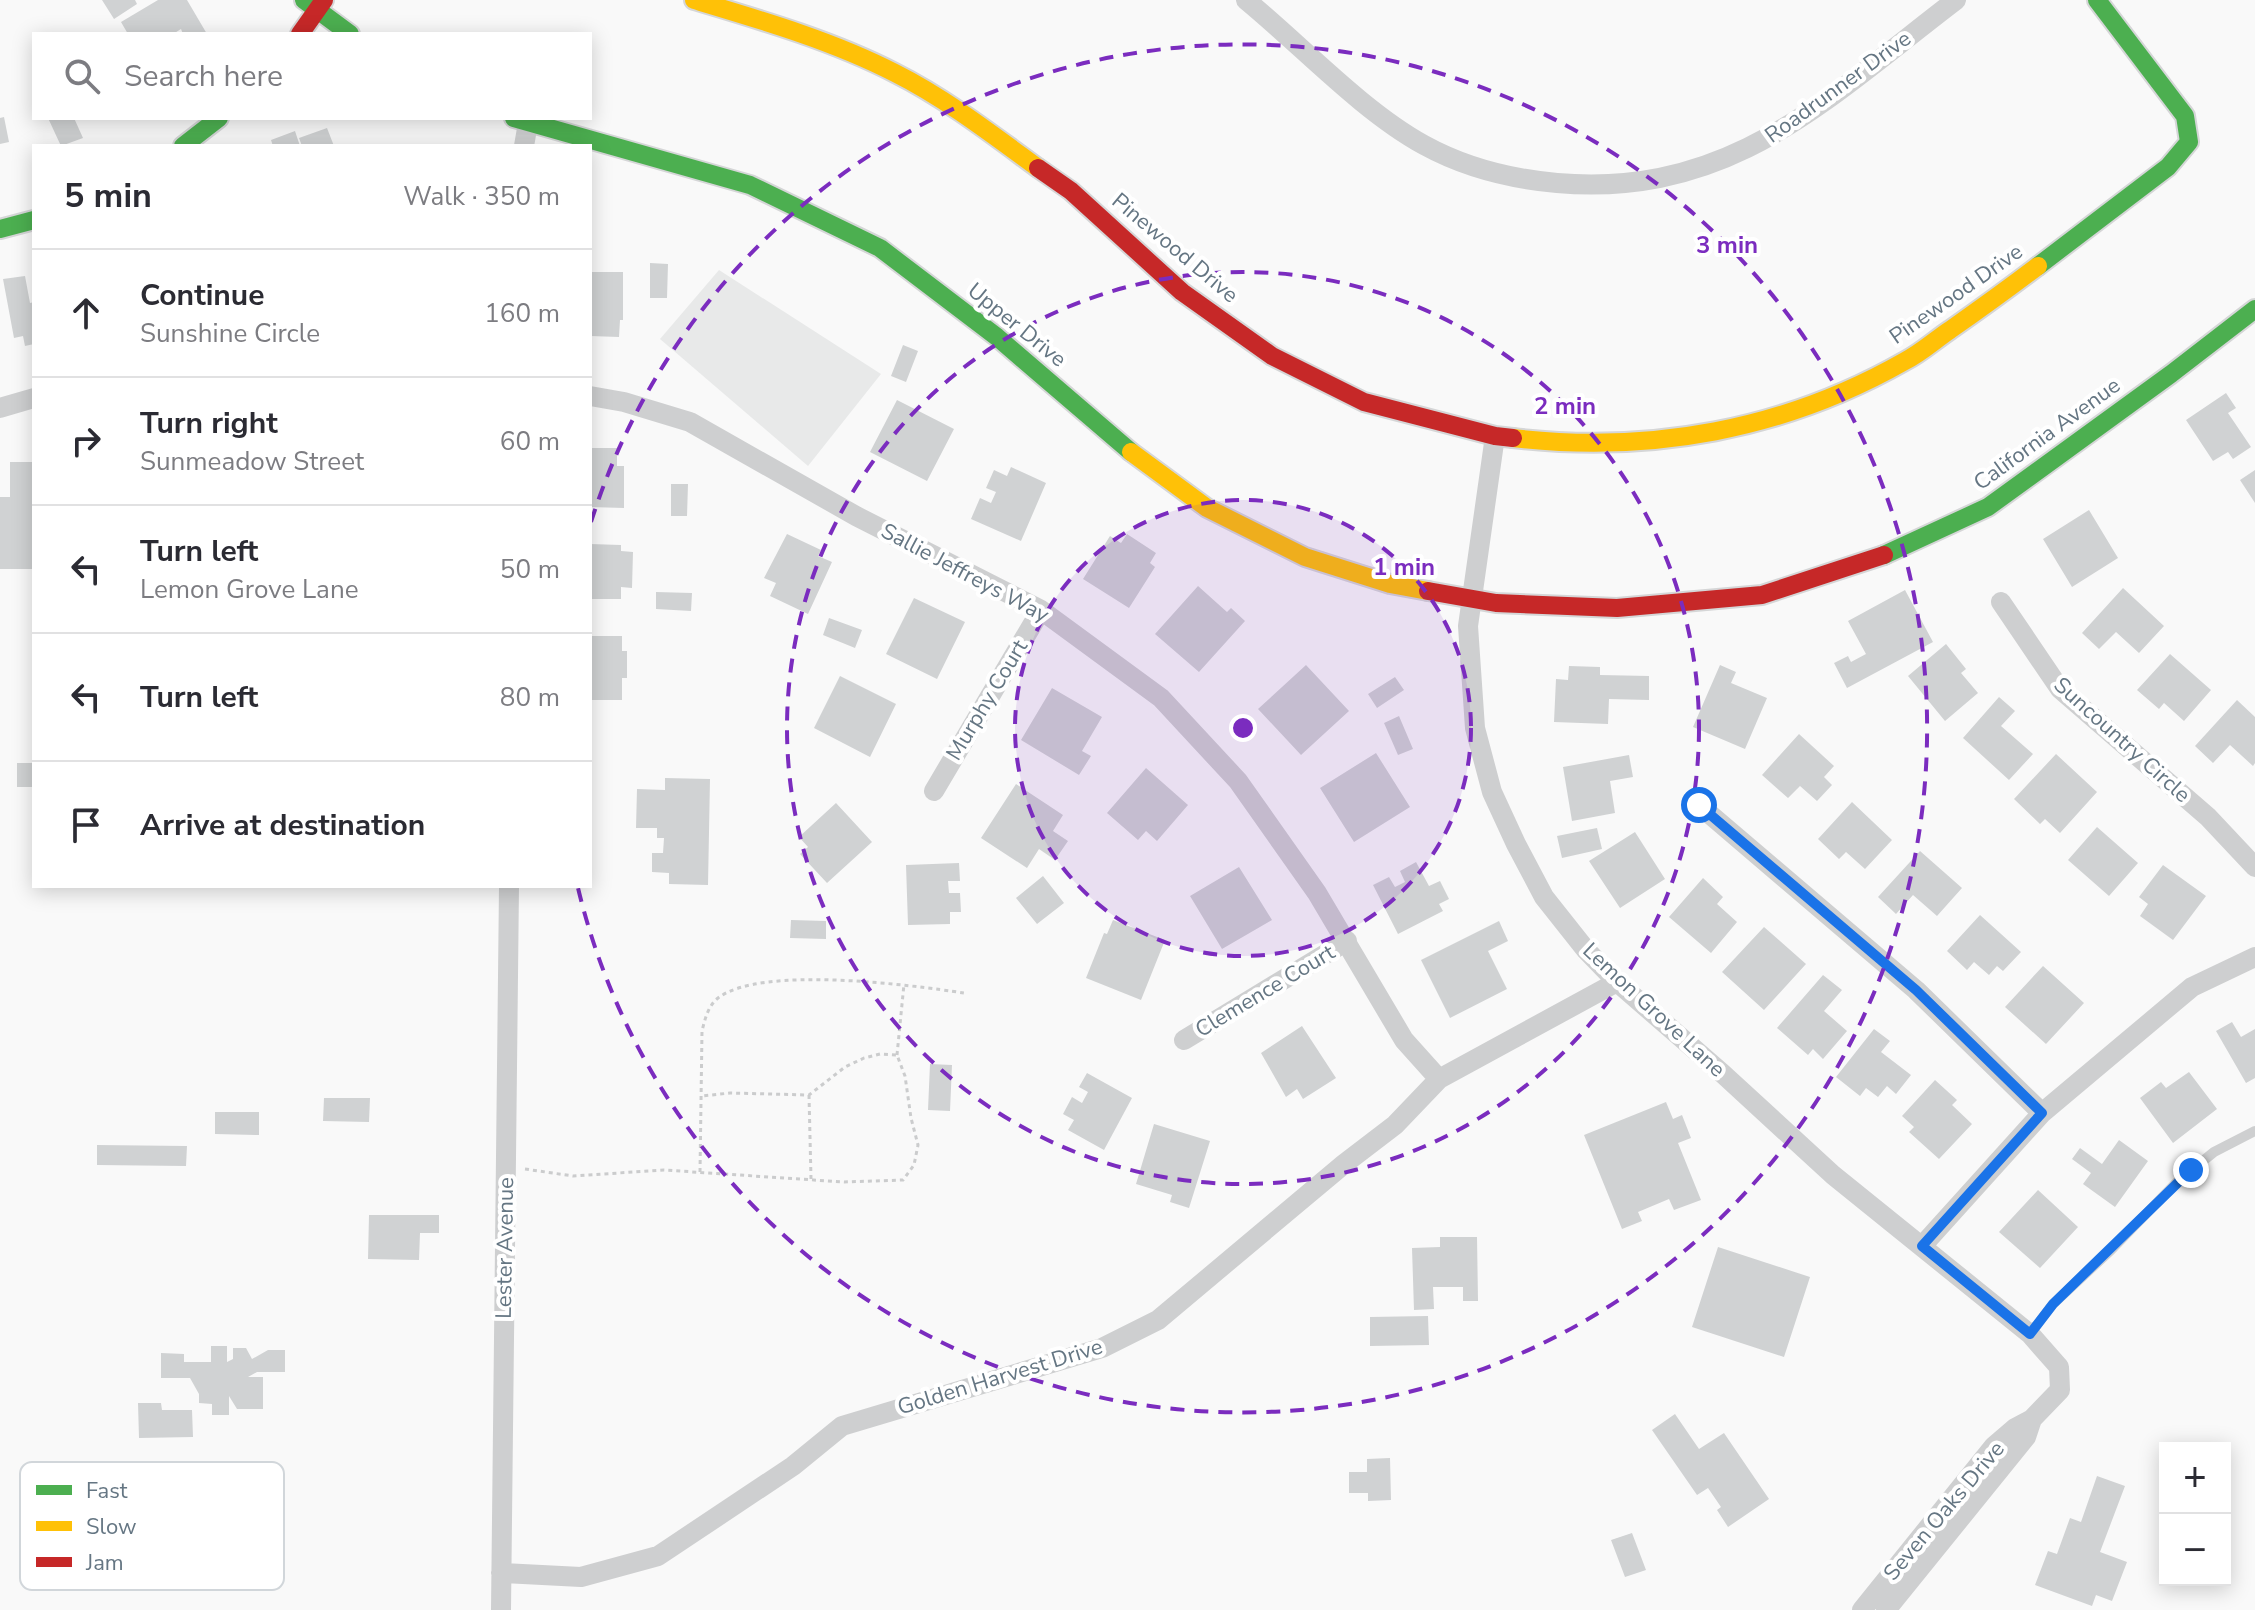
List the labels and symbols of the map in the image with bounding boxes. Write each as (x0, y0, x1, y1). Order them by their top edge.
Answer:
street label: Roadrunner Drive (1759, 24, 1917, 150)
street label: Pinewood Drive (1105, 186, 1245, 310)
text: 3 min (1696, 229, 1758, 261)
street label: Pinewood Drive (1883, 237, 2029, 351)
street label: Upper Drive (961, 276, 1073, 374)
street label: California Avenue (1968, 371, 2126, 497)
text: 2 min (1534, 390, 1596, 422)
street label: Sallie Jeffreys Way (876, 516, 1055, 630)
text: 1 min (1373, 551, 1435, 583)
street label: Murphy Court (939, 634, 1035, 766)
street label: Suncountry Circle (2047, 670, 2197, 810)
centre of rings (1229, 714, 1257, 742)
route start (1681, 787, 1717, 823)
street label: Lemon Grove Lane (1576, 936, 1732, 1084)
street label: Clemence Court (1190, 937, 1341, 1045)
route end (2173, 1152, 2209, 1188)
street label: Lester Avenue (489, 1177, 521, 1319)
street label: Golden Harvest Drive (894, 1332, 1106, 1422)
street label: Seven Oaks Drive (1877, 1435, 2011, 1587)
legend (20, 1462, 284, 1590)
text: Fast (86, 1476, 128, 1506)
text: Slow (86, 1512, 137, 1542)
text: Jam (85, 1548, 124, 1578)

